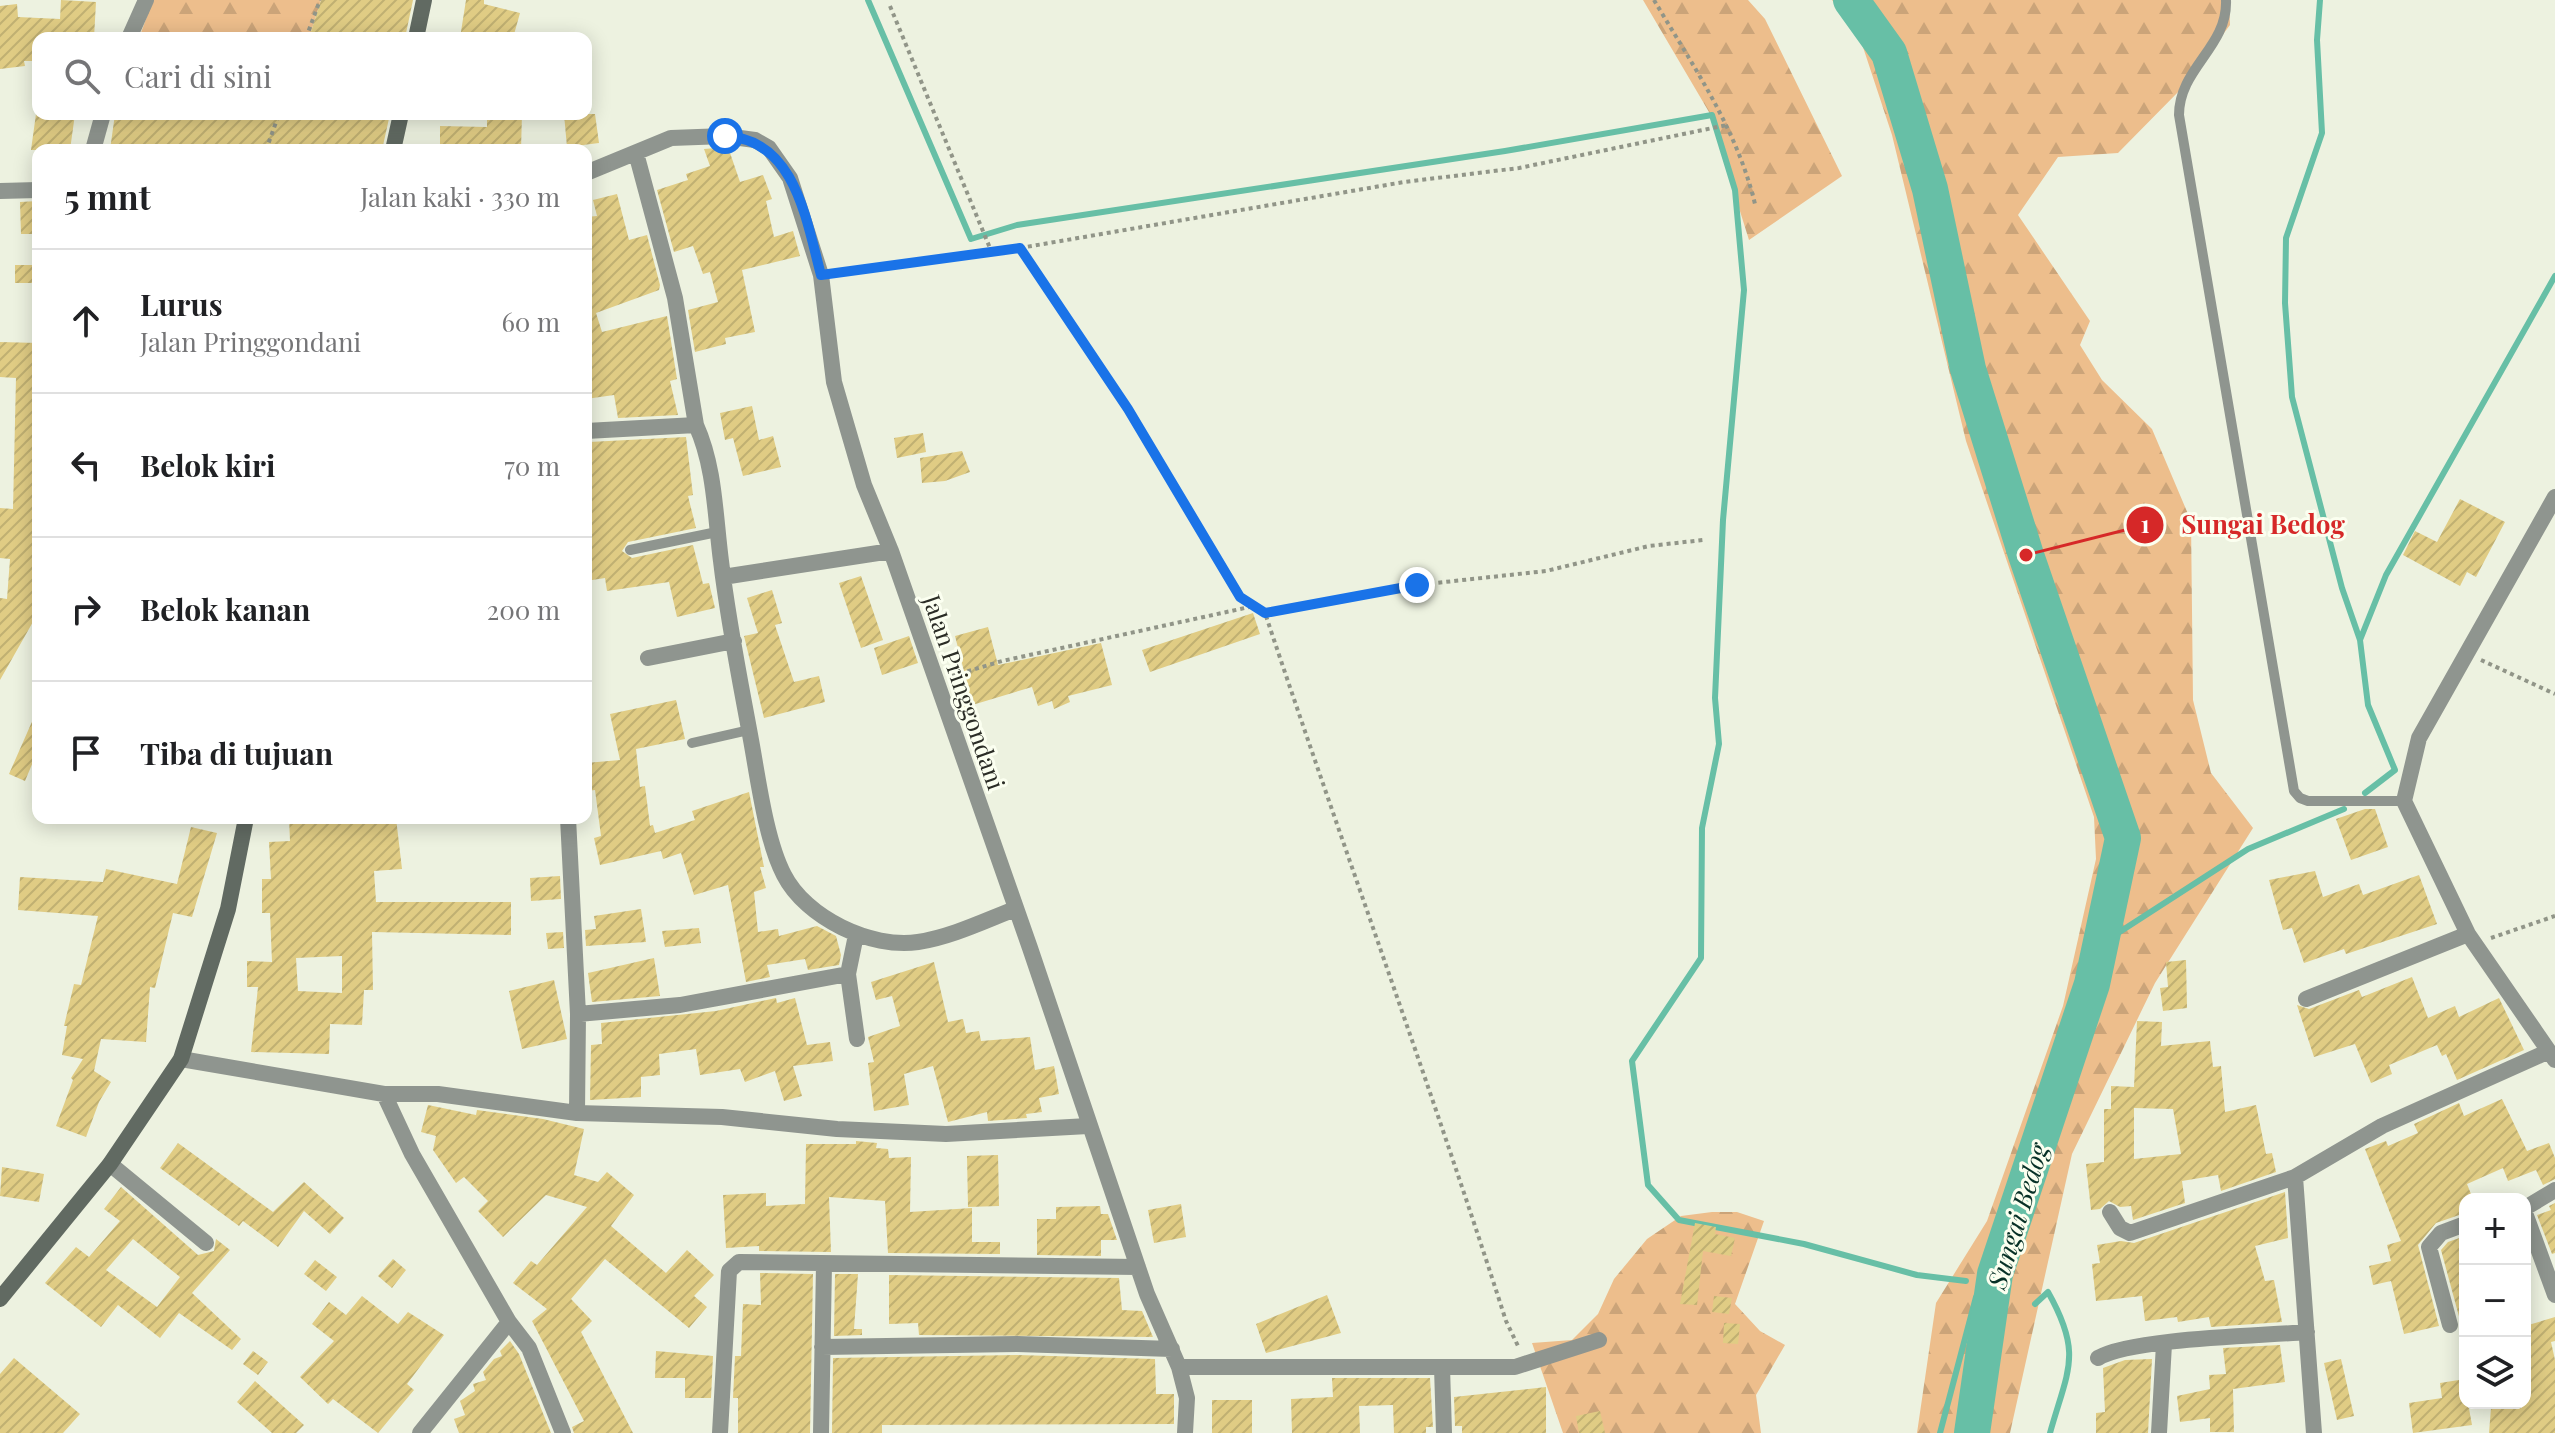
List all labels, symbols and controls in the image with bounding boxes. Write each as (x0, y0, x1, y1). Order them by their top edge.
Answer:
search box (32, 32, 592, 120)
icon: search (60, 54, 104, 98)
text: Cari di sini (124, 56, 272, 96)
route start (707, 118, 743, 154)
text: 5 mnt (64, 173, 151, 219)
text: Jalan kaki · 330 m (360, 179, 560, 214)
text: Lurus (140, 284, 223, 324)
icon: ahead (64, 299, 108, 343)
text: 60 m (501, 304, 560, 339)
text: Jalan Pringgondani (140, 324, 361, 359)
icon: left (64, 443, 108, 487)
text: Belok kiri (140, 445, 275, 485)
text: 70 m (504, 448, 560, 483)
callout: Sungai Bedog (2125, 500, 2361, 550)
text: Sungai Bedog (2181, 506, 2345, 541)
text: 1 (2140, 507, 2150, 539)
route end (1399, 567, 1435, 603)
icon: right (64, 587, 108, 631)
text: Belok kanan (140, 589, 310, 629)
street label: Jalan Pringgondani (916, 589, 1013, 794)
text: 200 m (487, 592, 560, 627)
icon: arrive (64, 731, 108, 775)
text: Tiba di tujuan (140, 733, 333, 773)
water label: Sungai Bedog (1978, 1137, 2056, 1294)
map controls (2459, 1193, 2531, 1409)
button: + (2459, 1193, 2531, 1265)
button: − (2459, 1265, 2531, 1337)
button: layers (2459, 1337, 2531, 1409)

